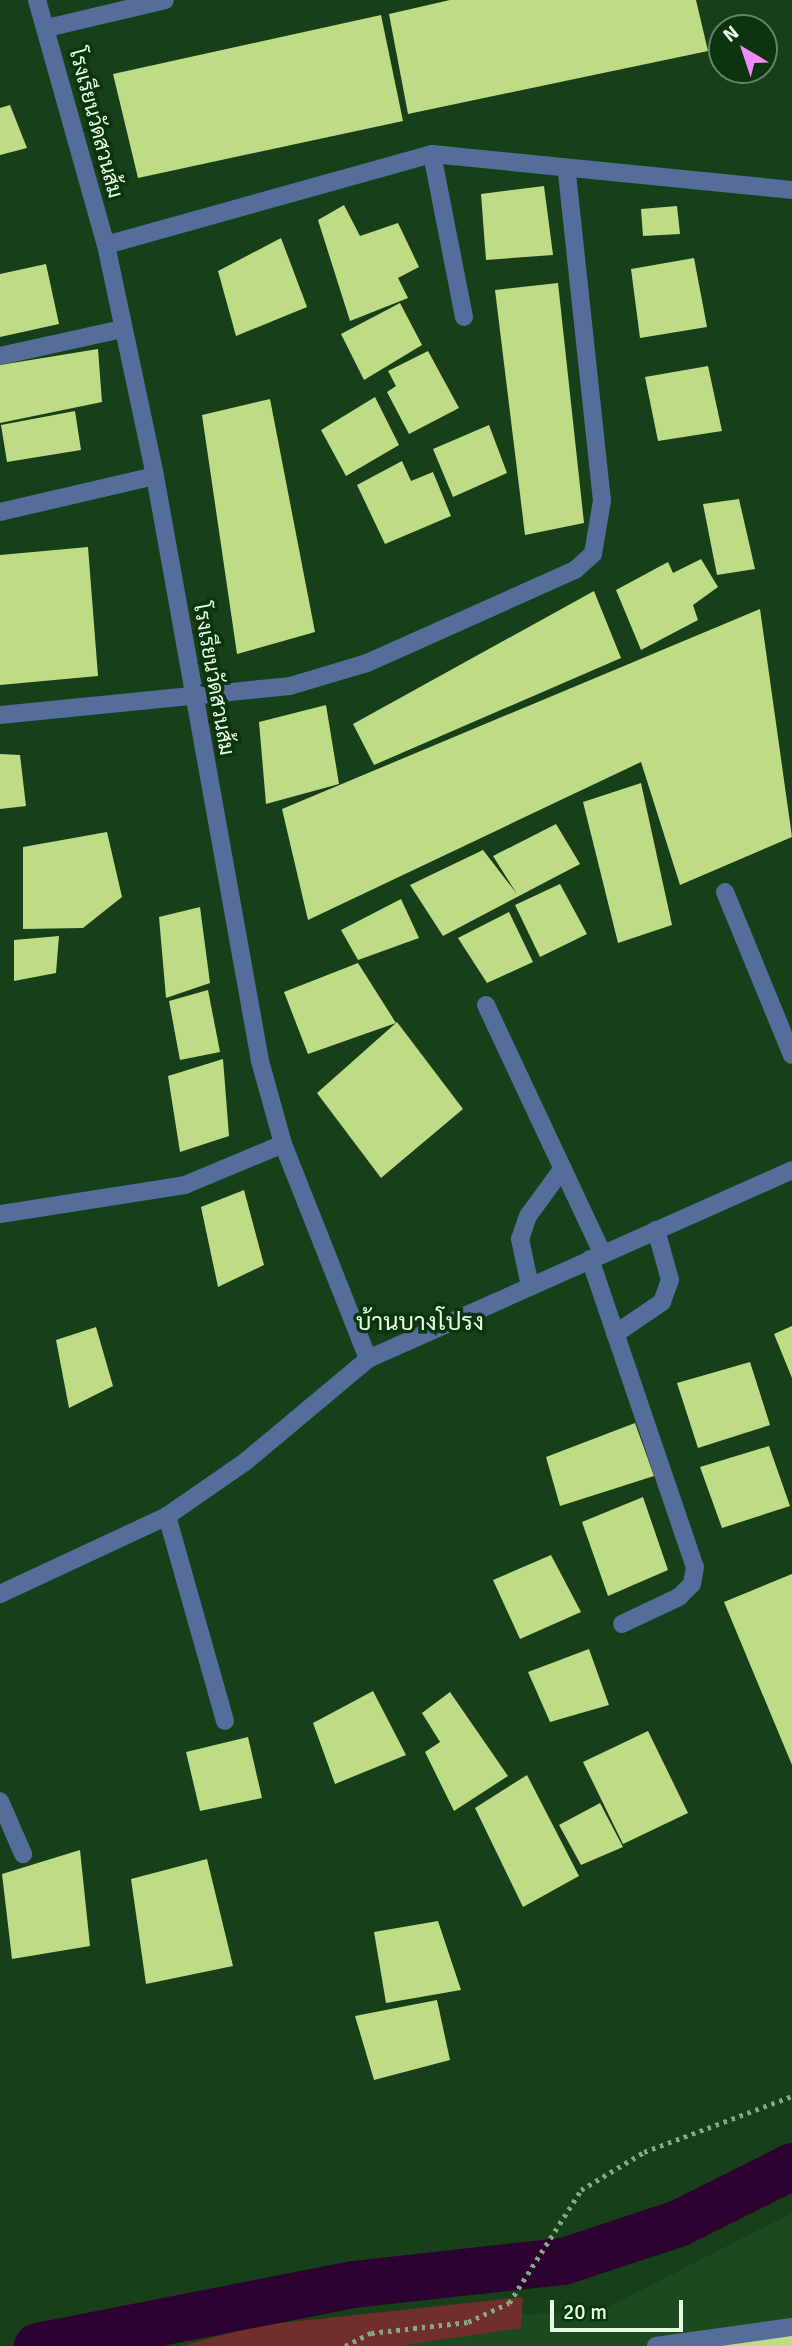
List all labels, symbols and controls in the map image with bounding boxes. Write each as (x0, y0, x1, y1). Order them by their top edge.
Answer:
north arrow (708, 14, 778, 84)
text: N (718, 21, 744, 48)
street label: โรงเรียนวัดสวนส้ม (64, 45, 128, 201)
street label: โรงเรียนวัดสวนส้ม (188, 601, 240, 757)
district label: บ้านบางโปรง (356, 1309, 484, 1337)
scale bar (554, 2286, 687, 2330)
text: 20 m (563, 2299, 607, 2325)

